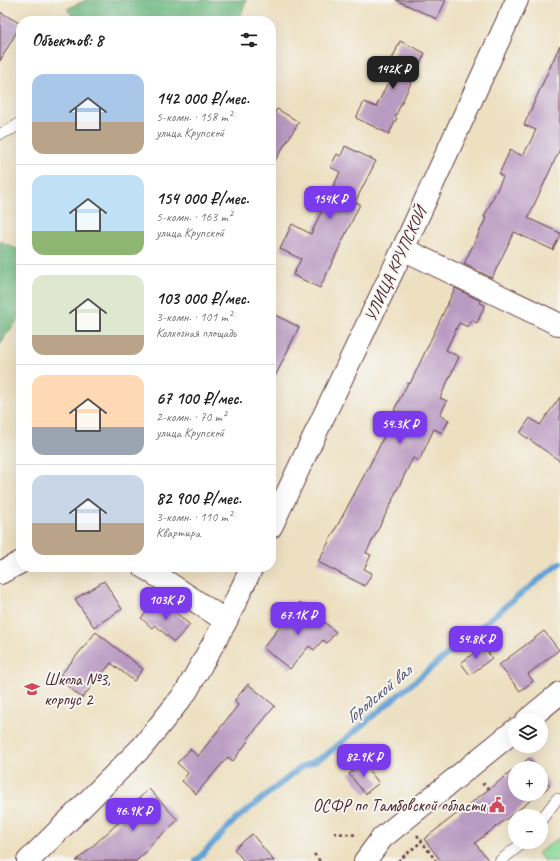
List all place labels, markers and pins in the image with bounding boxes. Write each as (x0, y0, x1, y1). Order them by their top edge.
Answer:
pin: 142K ₽ (360, 56, 426, 90)
pin: 154K ₽ (297, 186, 363, 220)
pin: 54.3K ₽ (363, 411, 437, 445)
pin: 103K ₽ (133, 587, 199, 621)
pin: 67.1K ₽ (261, 602, 335, 636)
pin: 54.8K ₽ (439, 626, 513, 660)
place label: Школа №3, корпус 2 (44, 669, 111, 710)
school or university icon: Школа №3, корпус 2 (23, 680, 41, 698)
pin: 82.9K ₽ (327, 744, 401, 778)
place label: ОСФР по Тамбовской области (313, 795, 487, 816)
public building icon: ОСФР по Тамбовской области (488, 796, 506, 814)
pin: 46.9K ₽ (96, 798, 170, 832)

